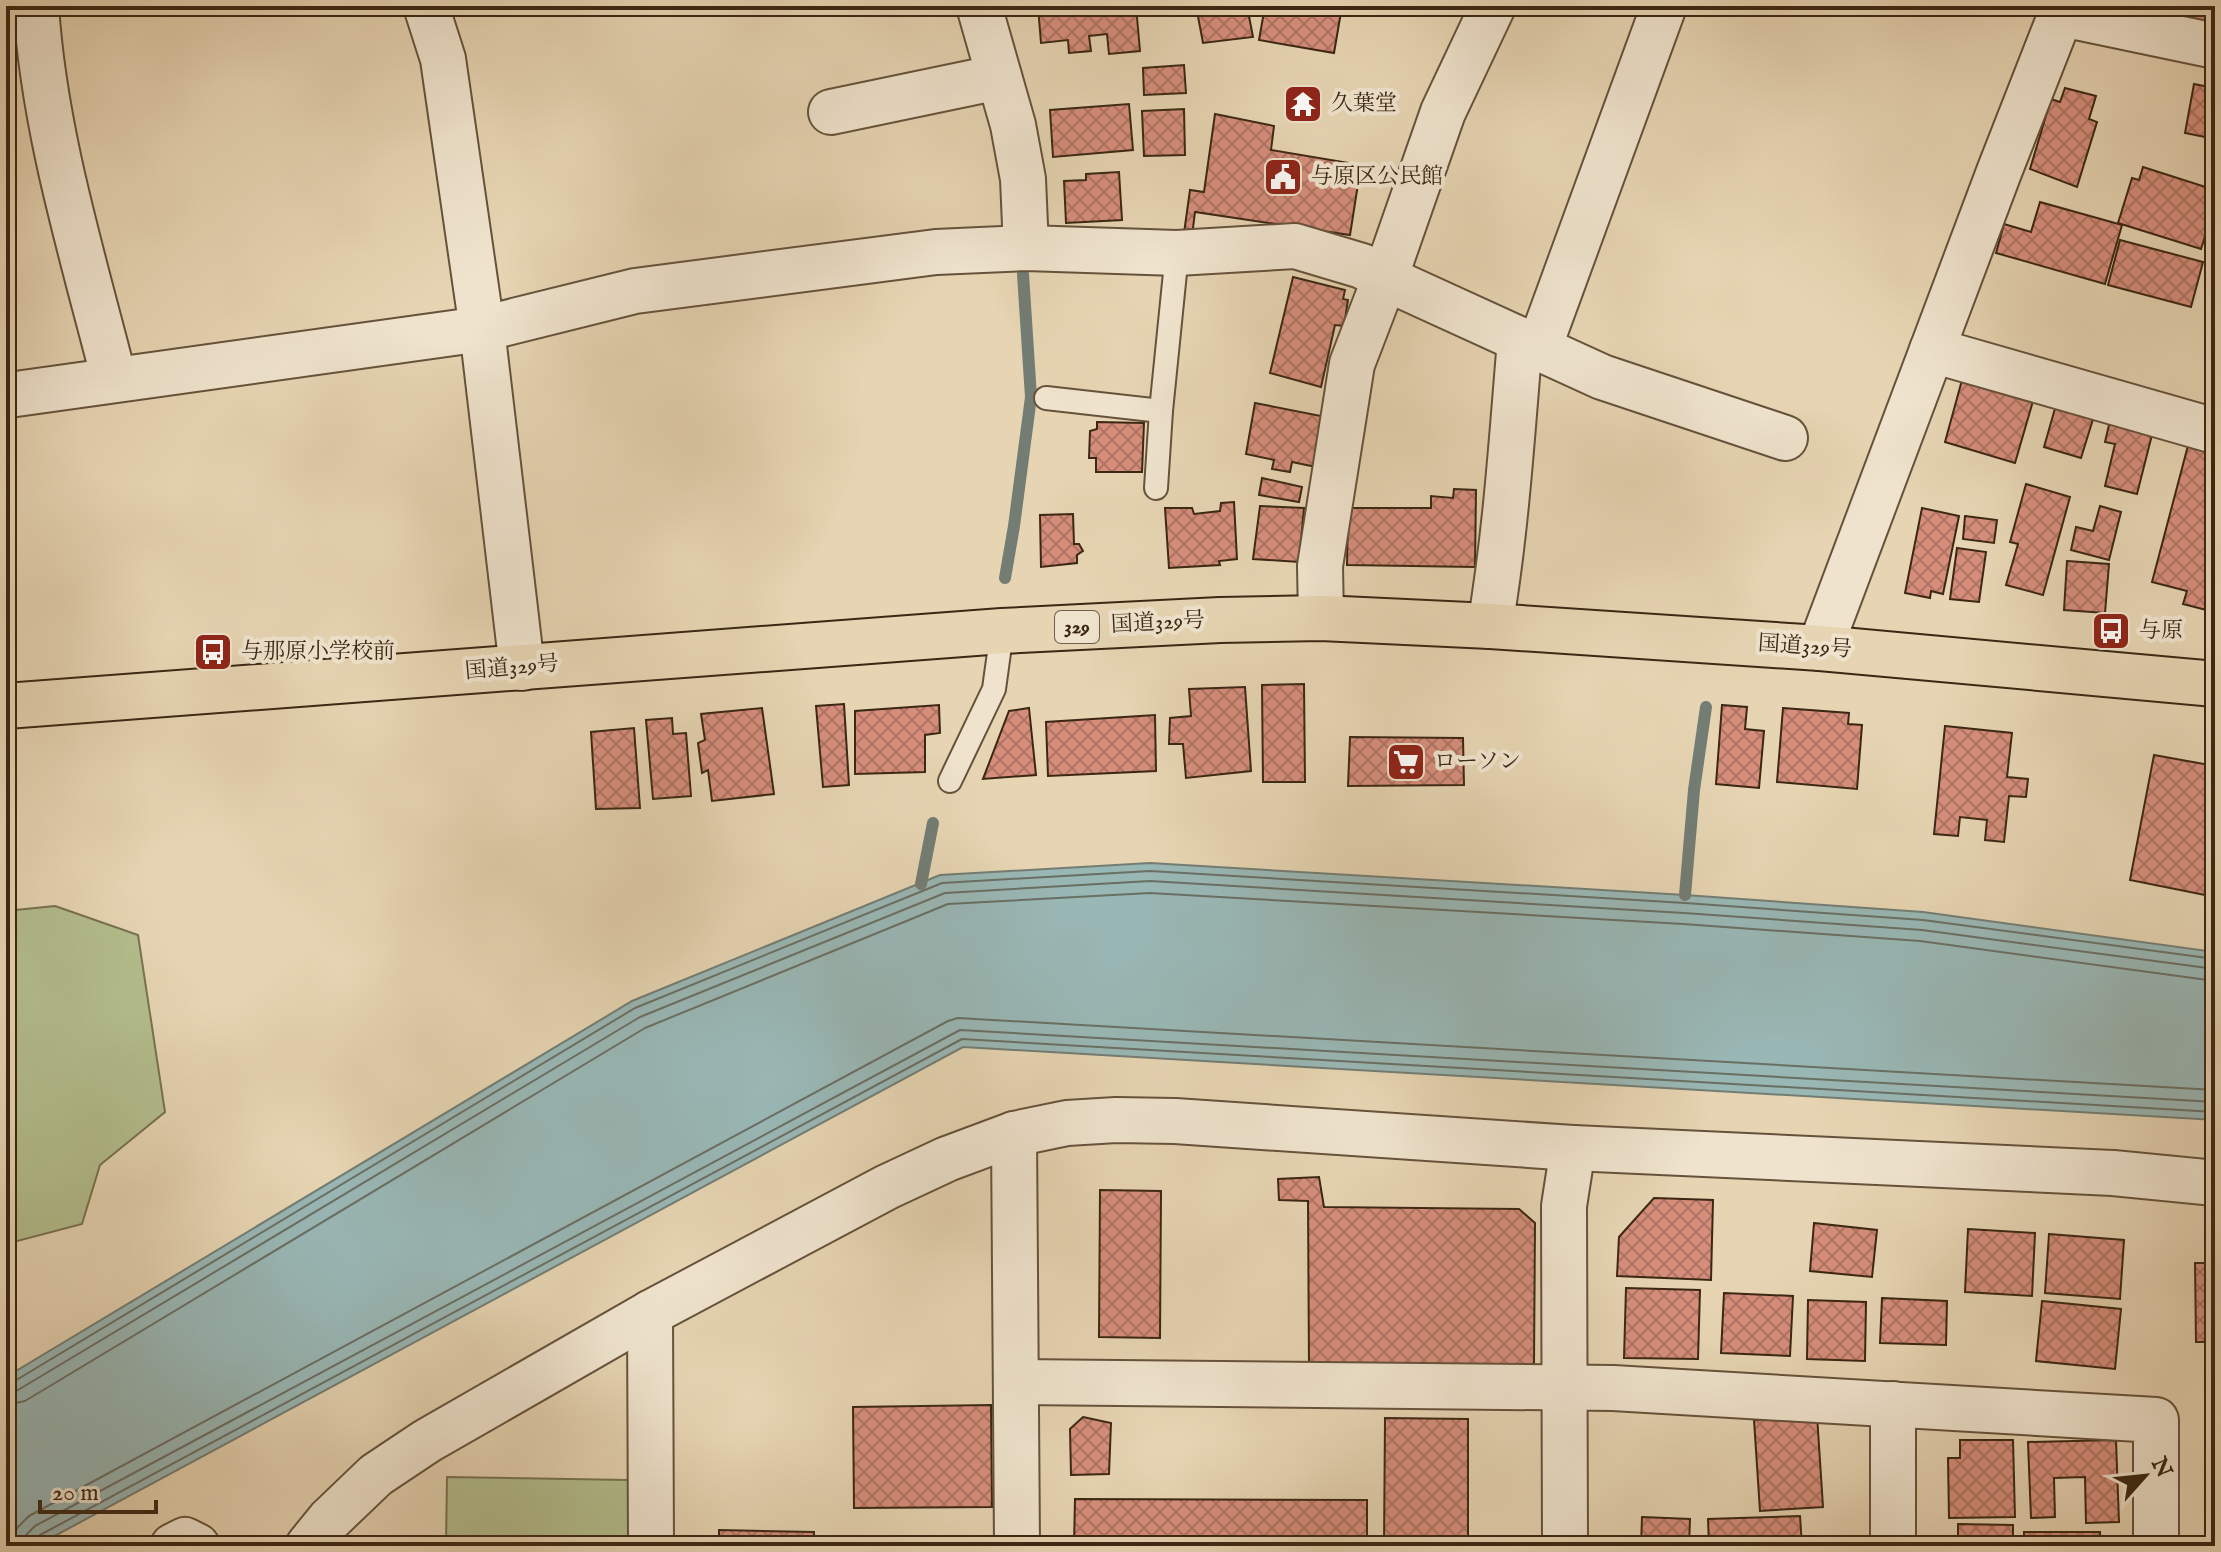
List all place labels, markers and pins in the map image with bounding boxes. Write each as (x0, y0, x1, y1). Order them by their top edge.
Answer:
temple icon: 久葉堂 (1282, 83, 1324, 125)
place label: 久葉堂 (1331, 90, 1397, 118)
public building icon: 与原区公民館 (1262, 156, 1304, 198)
place label: 与原区公民館 (1311, 163, 1443, 191)
bus stop icon: 与原 (2090, 610, 2132, 652)
place label: 与原 (2139, 617, 2183, 645)
bus stop icon: 与那原小学校前 (192, 631, 234, 673)
place label: 与那原小学校前 (241, 638, 395, 666)
supermarket icon: ローソン (1385, 741, 1427, 783)
place label: ローソン (1434, 748, 1521, 776)

